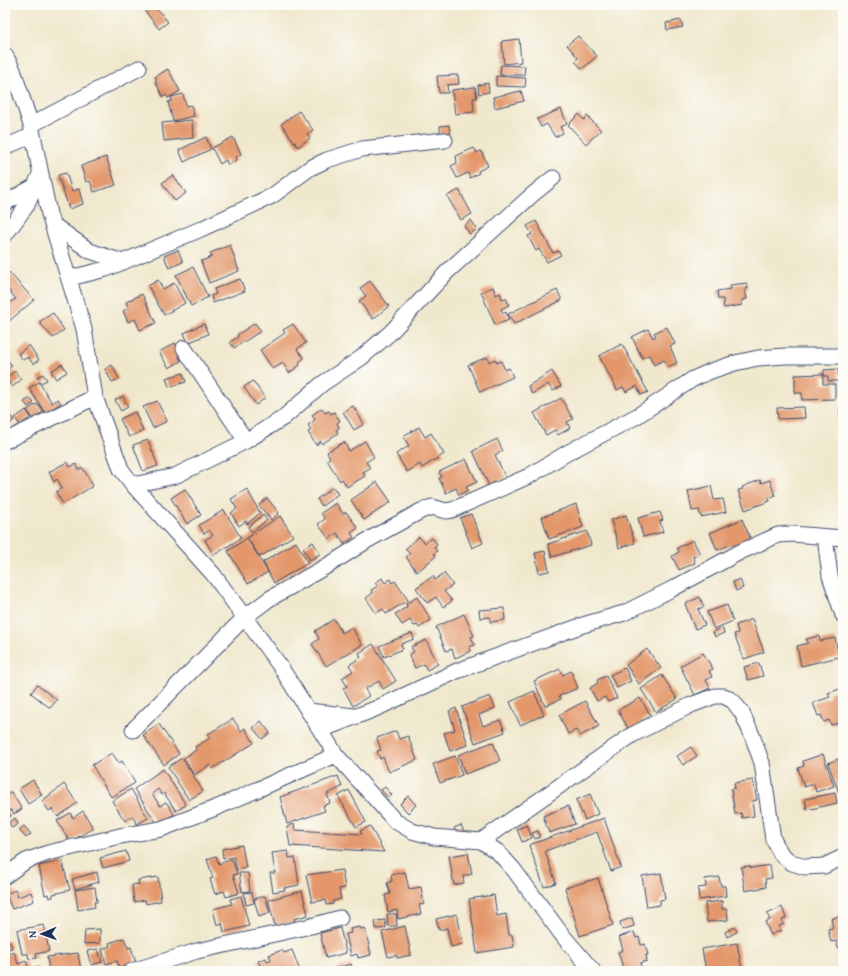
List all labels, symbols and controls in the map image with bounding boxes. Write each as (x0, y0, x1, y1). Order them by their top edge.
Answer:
north arrow (22, 914, 62, 954)
text: N (24, 930, 40, 938)

